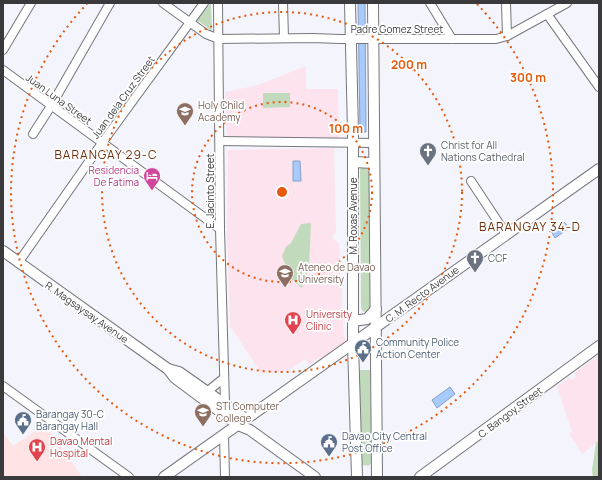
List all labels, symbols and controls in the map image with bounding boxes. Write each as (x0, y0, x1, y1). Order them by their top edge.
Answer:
street label: Padre Gomez Street (351, 22, 443, 36)
street label: Juan dela Cruz Street (88, 53, 158, 141)
text: 200 m (391, 56, 427, 73)
text: 300 m (510, 69, 546, 86)
street label: Juan Luna Street (23, 70, 95, 128)
place label: Holy Child Academy (198, 98, 244, 124)
school or university icon: Holy Child Academy (175, 101, 195, 126)
text: 100 m (329, 120, 363, 137)
place label: Christ for All Nations Cathedral (441, 138, 525, 164)
church icon: Christ for All Nations Cathedral (418, 141, 438, 166)
district label: BARANGAY 29-C (55, 146, 157, 163)
street label: E. Jacinto Street (203, 153, 217, 229)
place label: Residencia De Fatima (88, 163, 139, 189)
hotel icon: Residencia De Fatima (142, 166, 162, 191)
street label: M. Roxas Avenue (346, 177, 360, 255)
centre of rings (275, 185, 289, 199)
district label: BARANGAY 34-D (479, 218, 581, 235)
church icon: CCF (465, 248, 485, 273)
place label: CCF (488, 251, 507, 265)
place label: Ateneo de Davao University (298, 260, 375, 286)
street label: C. M. Recto Avenue (382, 262, 462, 325)
school or university icon: Ateneo de Davao University (275, 263, 295, 288)
street label: R. Magsaysay Avenue (43, 278, 131, 346)
place label: University Clinic (306, 307, 353, 333)
hospital icon: University Clinic (283, 310, 303, 335)
place label: Community Police Action Center (376, 335, 459, 361)
public building icon: Community Police Action Center (353, 338, 373, 363)
street label: C. Bangoy Street (475, 383, 545, 441)
place label: STI Computer College (216, 399, 280, 425)
school or university icon: STI Computer College (193, 402, 213, 427)
place label: Barangay 30-C Barangay Hall (36, 407, 104, 433)
public building icon: Barangay 30-C Barangay Hall (13, 410, 33, 435)
place label: Davao City Central Post Office (342, 429, 427, 455)
public building icon: Davao City Central Post Office (319, 432, 339, 457)
place label: Davao Mental Hospital (50, 434, 112, 460)
hospital icon: Davao Mental Hospital (27, 437, 47, 462)

